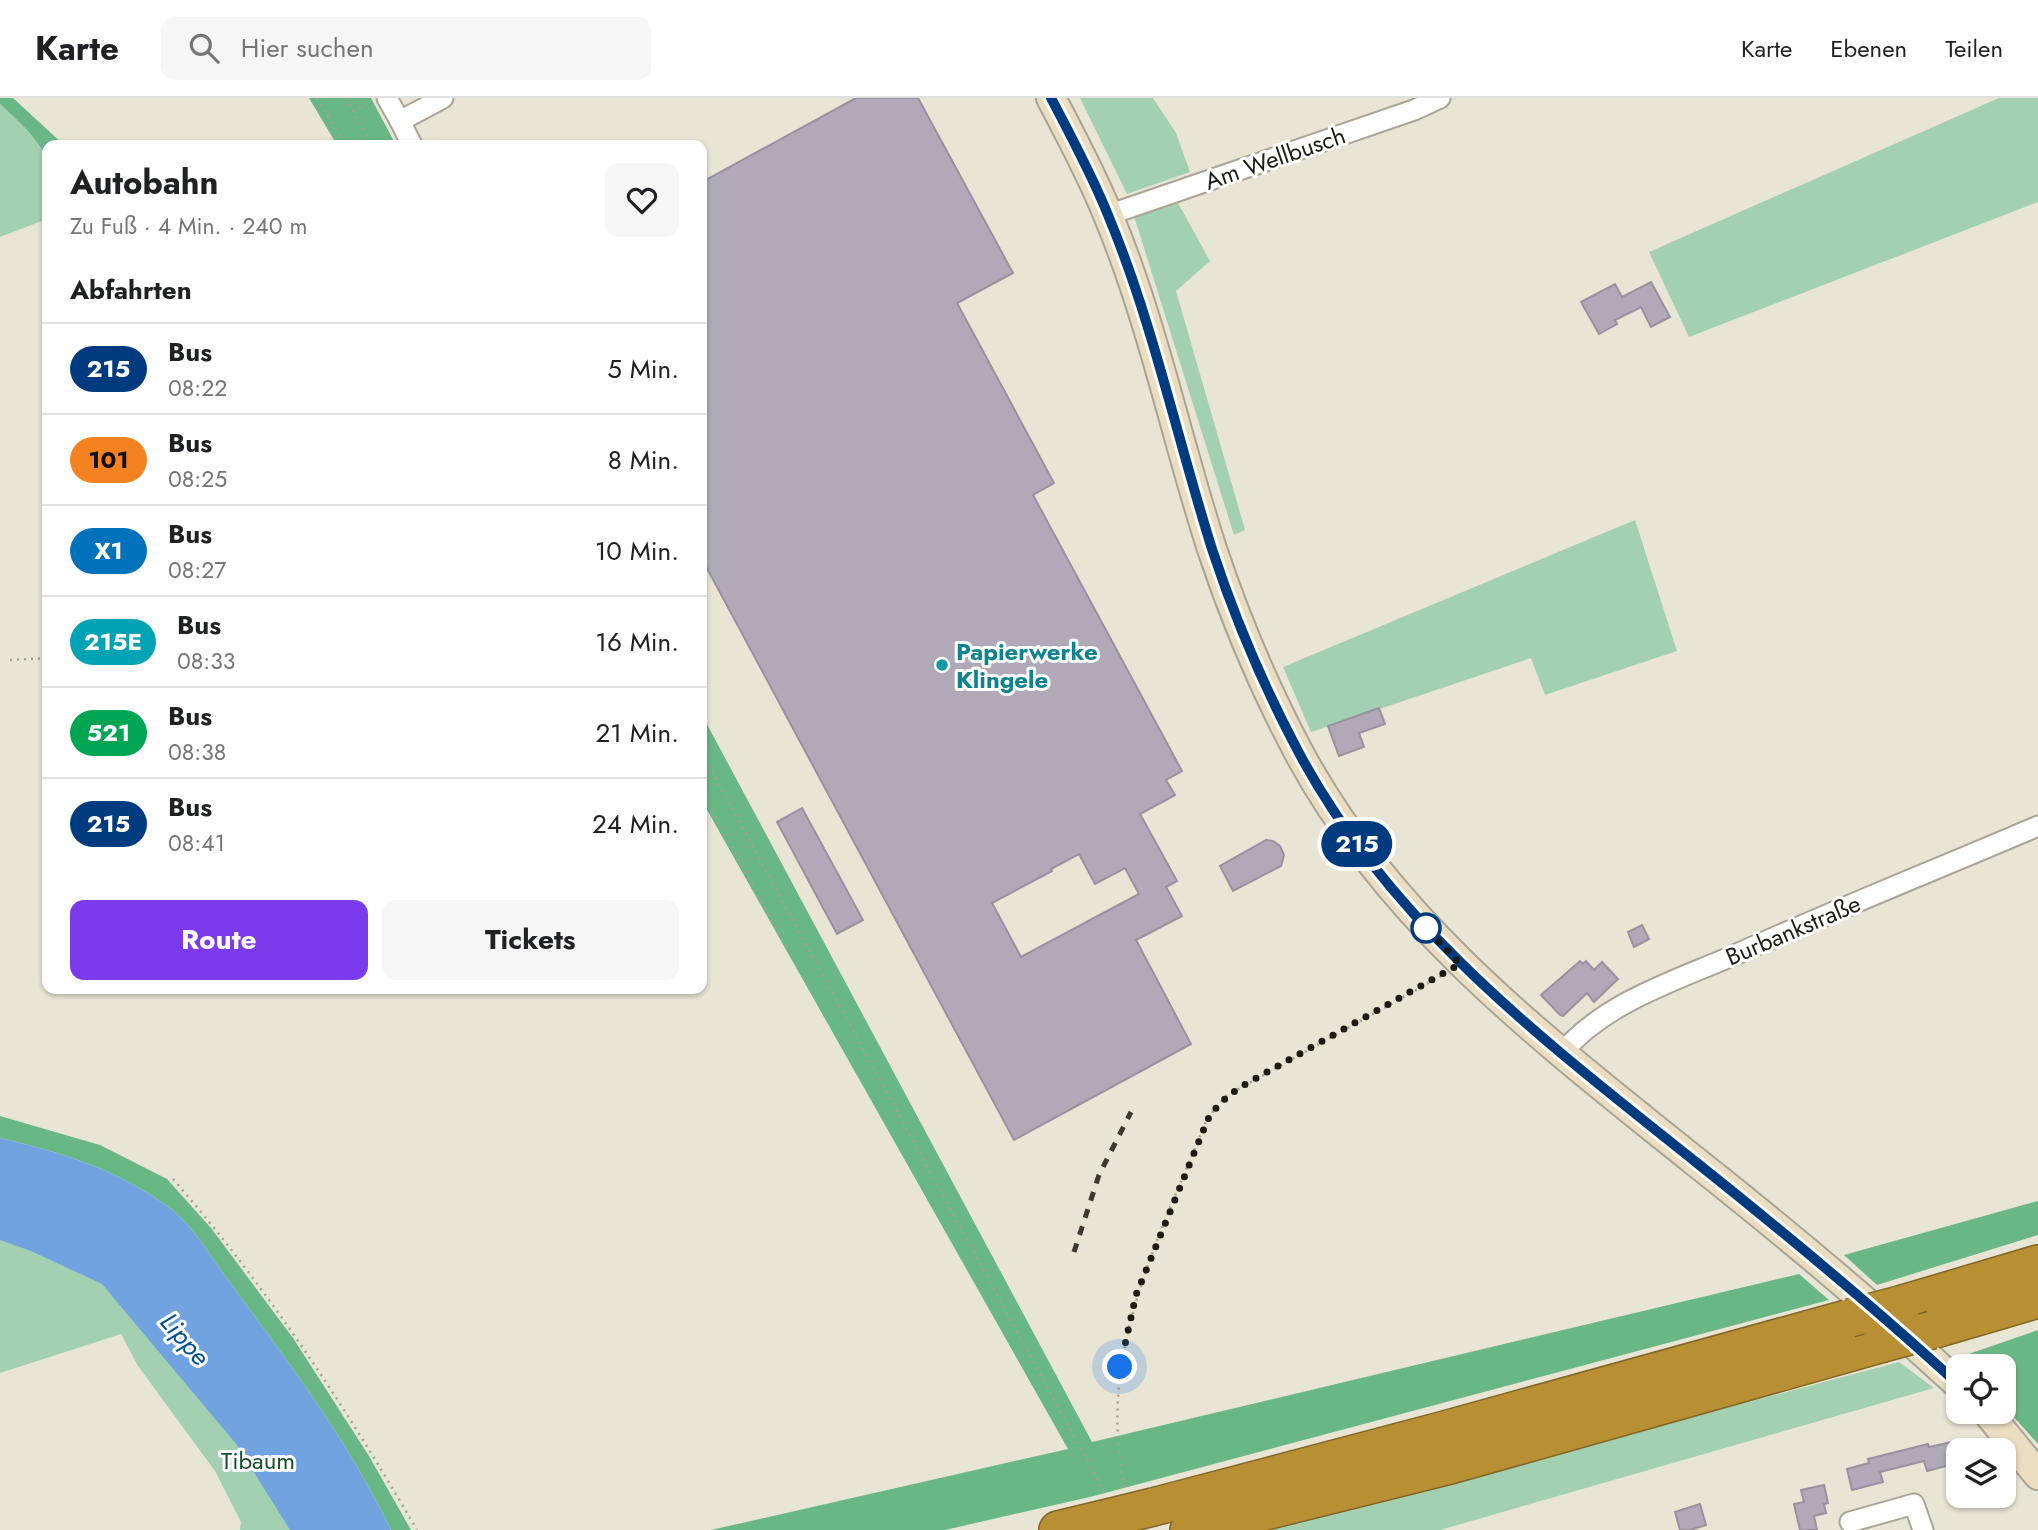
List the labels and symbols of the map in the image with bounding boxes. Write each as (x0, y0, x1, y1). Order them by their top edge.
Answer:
street label: Am Wellbusch (1200, 118, 1350, 198)
place label: Papierwerke Klingele (956, 634, 1098, 697)
marker: Papierwerke Klingele (934, 657, 950, 673)
line badge: 215 (1317, 821, 1397, 867)
street label: Burbankstraße (1720, 886, 1866, 974)
unlabelled marker (1411, 913, 1441, 943)
water label: Lippe (151, 1304, 219, 1374)
your location (1102, 1349, 1137, 1384)
park label: Tibaum (221, 1443, 295, 1478)

